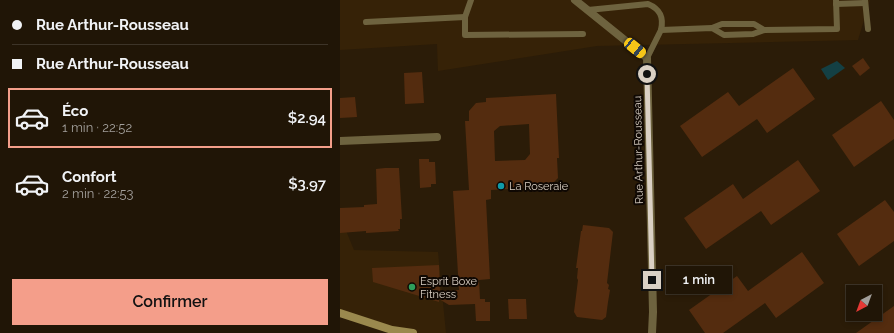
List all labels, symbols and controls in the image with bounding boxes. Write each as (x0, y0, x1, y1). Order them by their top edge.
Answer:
text: Rue Arthur-Rousseau (36, 16, 189, 34)
car (622, 36, 648, 60)
text: Rue Arthur-Rousseau (36, 55, 189, 73)
route start (638, 65, 656, 83)
street label: Rue Arthur-Rousseau (631, 96, 646, 204)
icon: car (14, 100, 50, 136)
text: Éco (62, 102, 88, 120)
text: $2.94 (288, 109, 326, 127)
text: 1 min · 22:52 (62, 120, 132, 135)
icon: car (14, 166, 50, 202)
text: Confort (62, 168, 116, 186)
text: $3.97 (288, 175, 326, 193)
place label: La Roseraie (509, 180, 569, 193)
marker: La Roseraie (496, 181, 506, 191)
text: 2 min · 22:53 (62, 186, 134, 201)
callout: 1 min (666, 266, 732, 294)
route end (643, 271, 661, 289)
text: 1 min (683, 272, 715, 287)
place label: Esprit Boxe Fitness (420, 275, 477, 301)
button: Confirmer (12, 279, 328, 325)
marker: Esprit Boxe Fitness (407, 282, 417, 292)
north arrow (846, 285, 882, 321)
map controls (846, 285, 882, 321)

